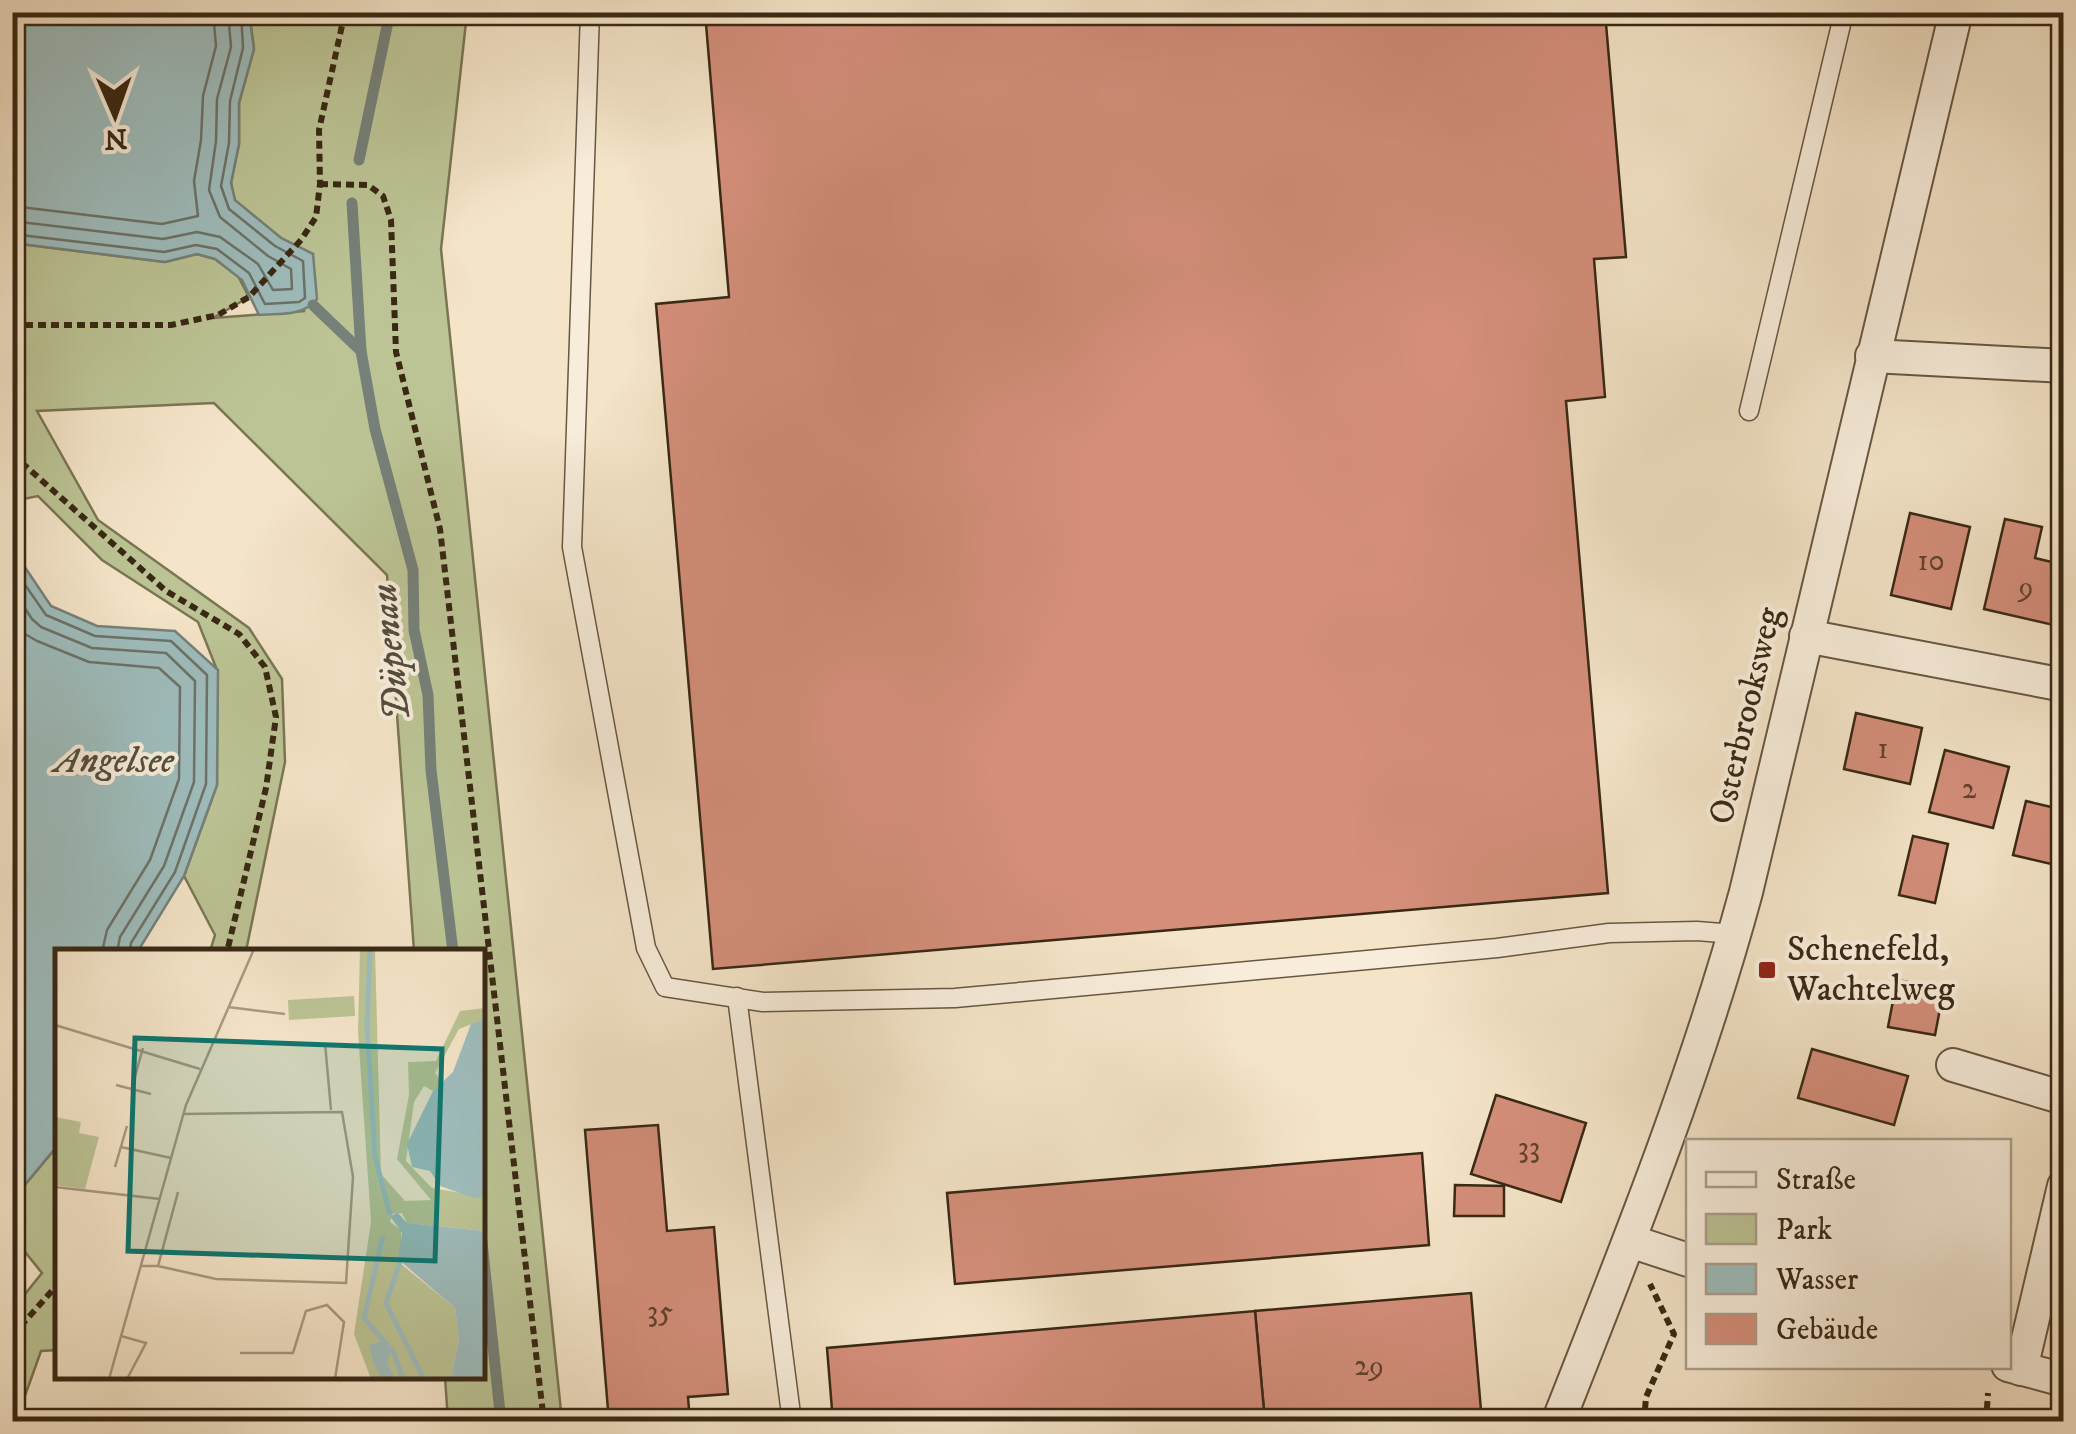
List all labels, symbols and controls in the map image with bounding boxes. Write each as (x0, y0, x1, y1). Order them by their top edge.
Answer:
north arrow (65, 65, 165, 165)
text: N (104, 121, 128, 156)
house number: 10 (1917, 543, 1945, 580)
house number: 9 (2017, 569, 2033, 606)
water label: Düpenau (360, 581, 422, 723)
street label: Osterbrooksweg (1700, 602, 1793, 829)
house number: 1 (1877, 731, 1889, 768)
water label: Angelsee (50, 737, 175, 785)
house number: 2 (1962, 771, 1977, 808)
place label: Schenefeld, Wachtelweg (1786, 928, 1956, 1012)
inset map (55, 949, 485, 1379)
marker: Schenefeld, Wachtelweg (1756, 959, 1778, 981)
house number: 33 (1518, 1130, 1540, 1167)
legend (1686, 1139, 2011, 1369)
text: Straße (1776, 1162, 1856, 1199)
text: Park (1776, 1212, 1832, 1249)
text: Wasser (1775, 1262, 1858, 1299)
house number: 35 (647, 1294, 673, 1331)
text: Gebäude (1776, 1312, 1878, 1349)
house number: 29 (1354, 1348, 1384, 1385)

